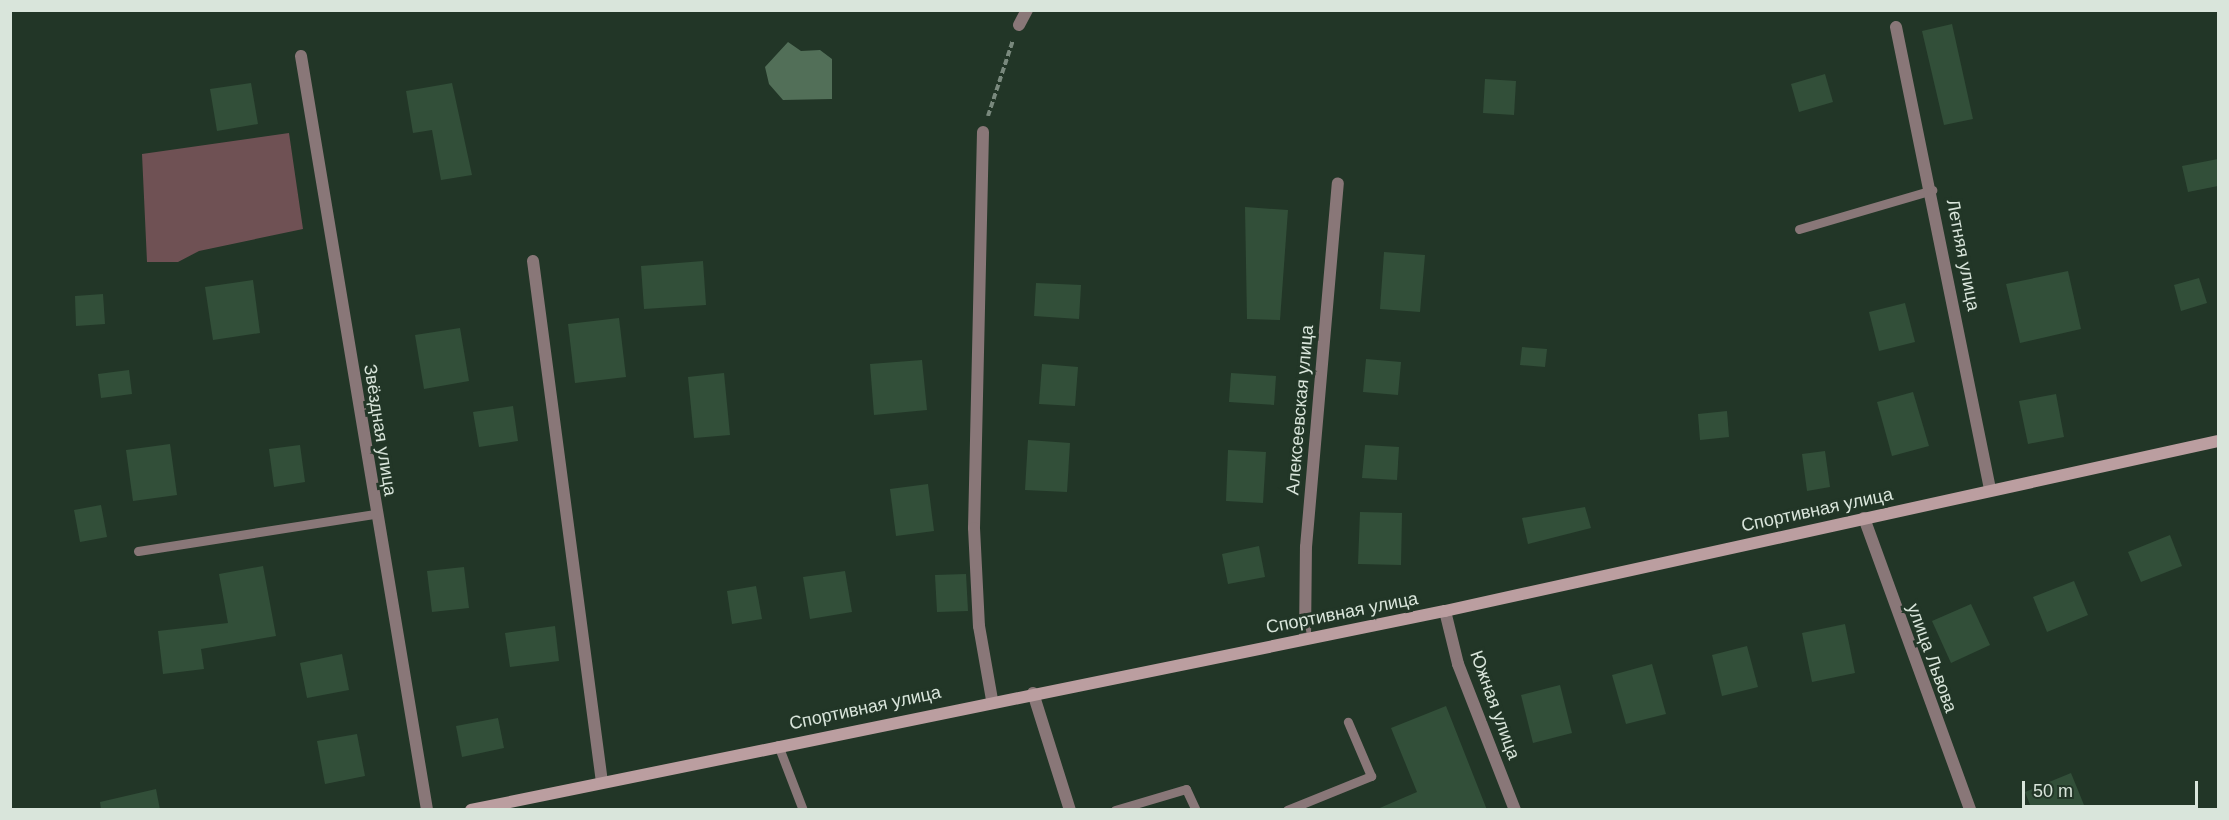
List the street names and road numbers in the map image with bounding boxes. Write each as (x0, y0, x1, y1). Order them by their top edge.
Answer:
street label: Летняя улица (1942, 197, 1984, 313)
street label: Алексеевская улица (1282, 324, 1318, 496)
street label: Звёздная улица (359, 363, 401, 497)
street label: Спортивная улица (1739, 483, 1895, 537)
street label: Спортивная улица (1264, 588, 1420, 638)
street label: улица Львова (1902, 601, 1962, 715)
street label: Южная улица (1465, 648, 1525, 762)
street label: Спортивная улица (787, 681, 943, 735)

